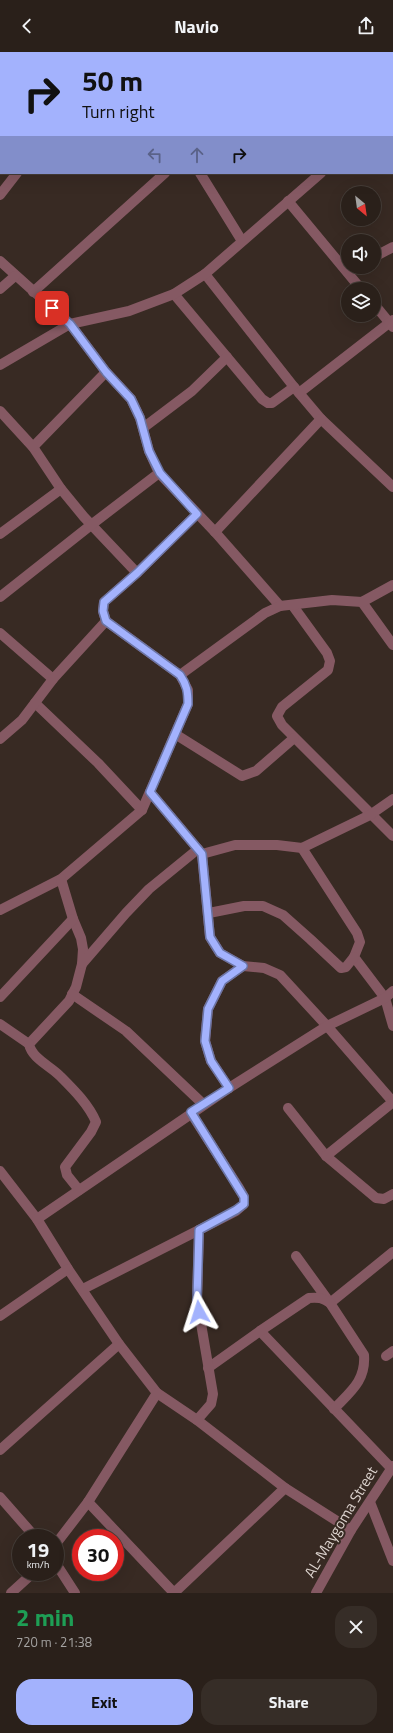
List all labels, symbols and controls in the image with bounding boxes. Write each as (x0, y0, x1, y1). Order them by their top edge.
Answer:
text: Navio (174, 13, 219, 40)
icon: back (16, 15, 38, 37)
icon: share (355, 15, 377, 37)
text: 50 m (82, 59, 143, 102)
icon: right (16, 68, 68, 120)
text: Turn right (82, 98, 155, 125)
icon: left (144, 144, 166, 166)
icon: ahead (186, 144, 208, 166)
icon: right (228, 144, 250, 166)
north arrow (341, 186, 381, 226)
map controls (341, 186, 381, 322)
button: sound (341, 234, 381, 274)
button: layers (341, 282, 381, 322)
pin (35, 291, 69, 325)
icon: arrive (41, 297, 63, 319)
position arrow (178, 1291, 220, 1333)
street label: AL-Maygoma Street (298, 1461, 383, 1582)
speed limit sign: 30 (72, 1529, 124, 1581)
text: 19 (27, 1534, 49, 1565)
text: km/h (27, 1557, 49, 1572)
text: 2 min (16, 1599, 74, 1635)
button: close (335, 1606, 377, 1648)
text: 720 m · 21:38 (16, 1632, 92, 1652)
button: Exit (16, 1679, 193, 1725)
button: Share (201, 1679, 377, 1725)

